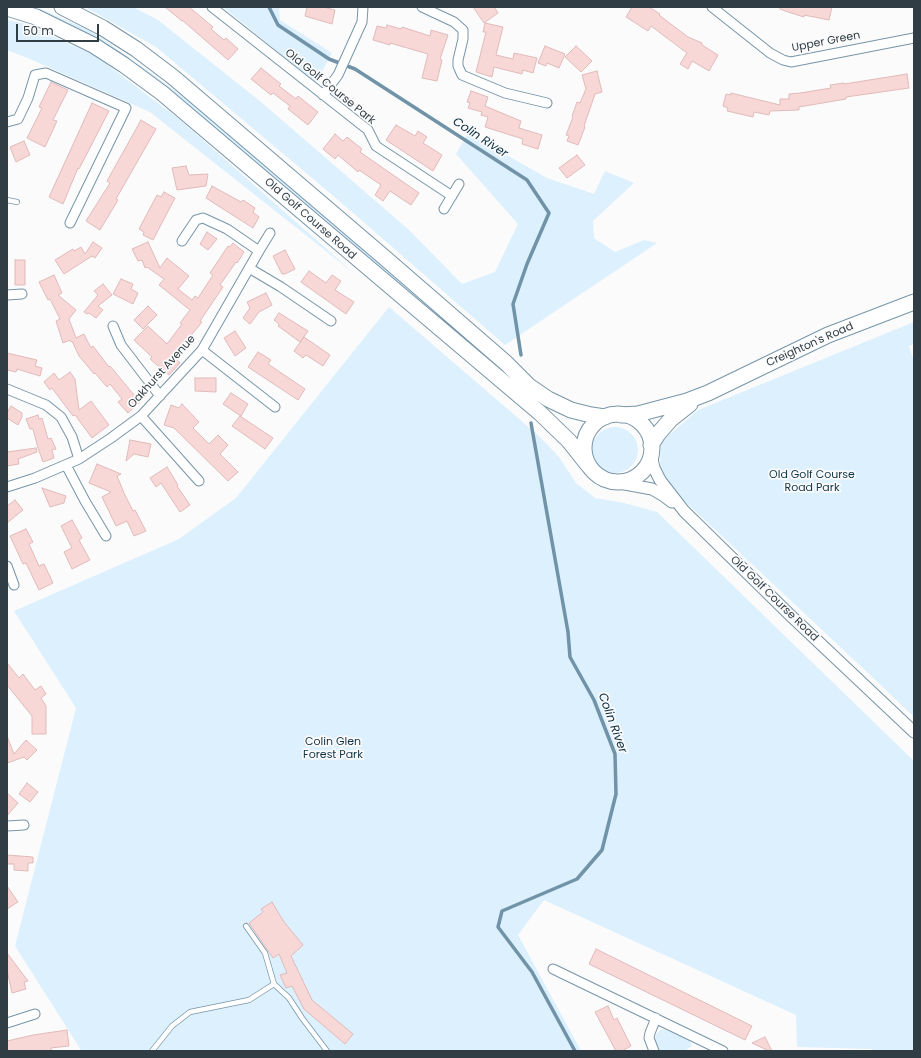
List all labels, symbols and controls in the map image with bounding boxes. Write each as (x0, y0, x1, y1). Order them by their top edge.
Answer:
scale bar (18, 16, 101, 42)
text: 50 m (23, 22, 54, 39)
street label: Upper Green (791, 29, 861, 55)
street label: Old Golf Course Park (282, 47, 378, 127)
water label: Colin River (450, 115, 510, 161)
street label: Old Golf Course Road (261, 176, 359, 262)
street label: Creighton's Road (765, 320, 855, 370)
street label: Oakhurst Avenue (126, 333, 198, 411)
park label: Old Golf Course Road Park (769, 468, 855, 494)
street label: Old Golf Course Road (727, 553, 821, 645)
water label: Colin River (594, 691, 630, 755)
park label: Colin Glen Forest Park (303, 735, 363, 761)

